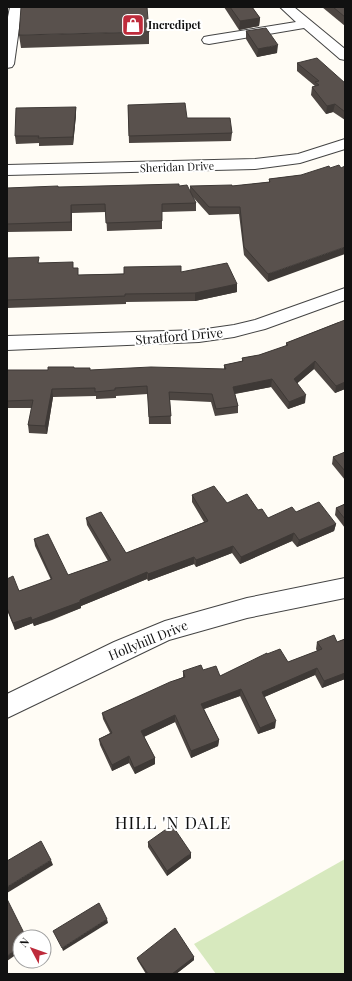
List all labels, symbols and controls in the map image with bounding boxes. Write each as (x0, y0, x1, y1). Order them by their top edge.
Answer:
shop icon: Incredipet (120, 12, 146, 38)
place label: Incredipet (148, 17, 201, 32)
street label: Sheridan Drive (140, 158, 215, 175)
street label: Stratford Drive (134, 323, 224, 348)
street label: Hollyhill Drive (106, 616, 190, 663)
district label: HILL 'N DALE (115, 811, 231, 833)
north arrow (12, 929, 52, 969)
text: N (16, 934, 32, 950)

